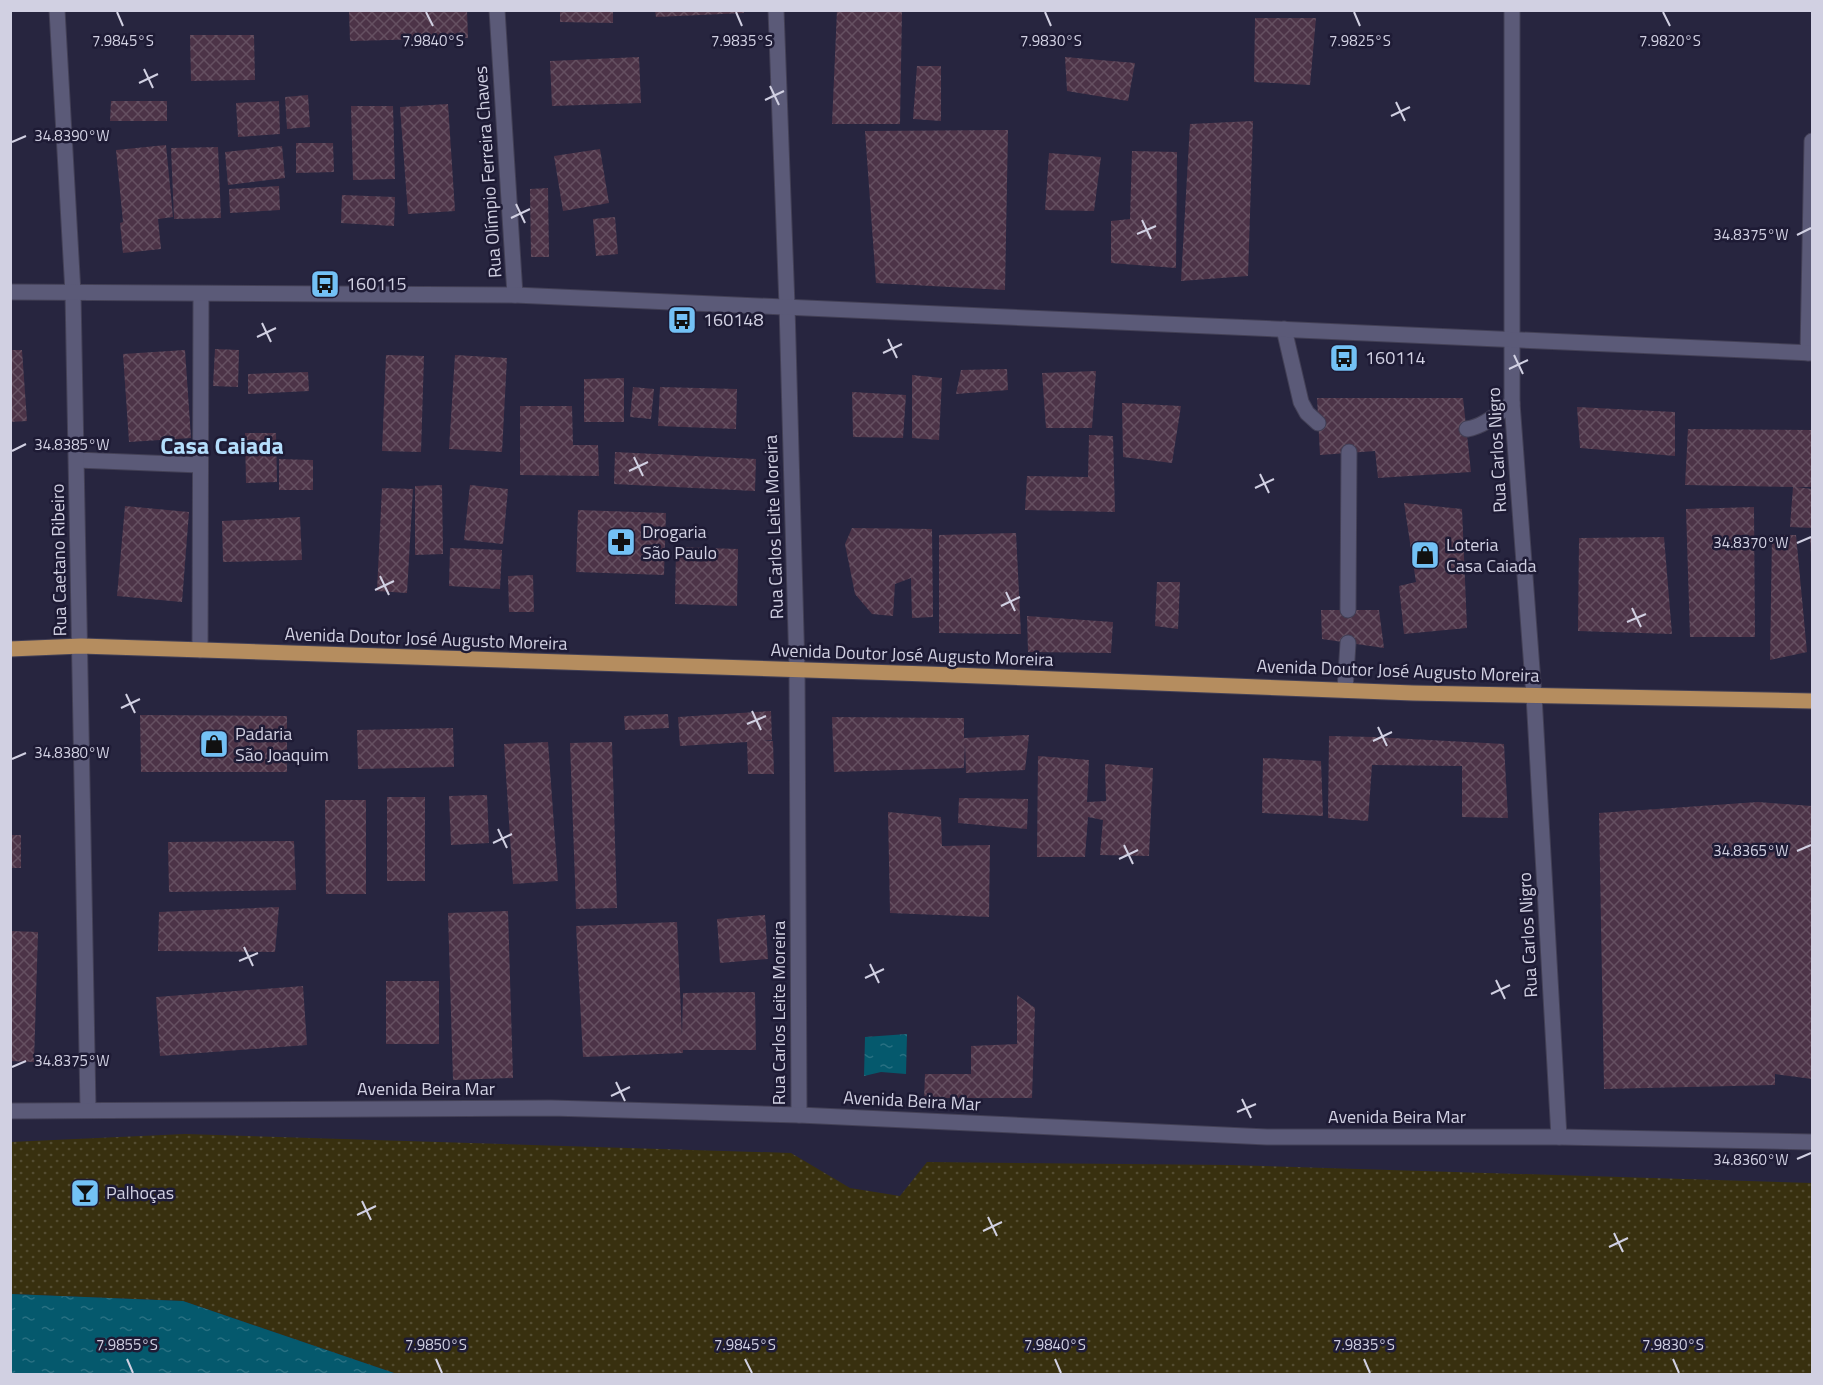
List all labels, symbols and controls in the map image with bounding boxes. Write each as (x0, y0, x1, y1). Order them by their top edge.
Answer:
text: 7.9845°S (92, 29, 154, 52)
text: 7.9840°S (402, 29, 464, 52)
text: 7.9835°S (711, 29, 773, 52)
text: 7.9830°S (1020, 29, 1082, 52)
text: 7.9825°S (1329, 29, 1391, 52)
text: 7.9820°S (1639, 29, 1701, 52)
street label: Rua Olímpio Ferreira Chaves (467, 65, 508, 279)
text: 34.8390°W (34, 124, 110, 147)
text: 34.8375°W (1713, 223, 1789, 246)
bus stop icon: 160115 (309, 268, 341, 300)
place label: 160115 (346, 270, 406, 297)
bus stop icon: 160148 (666, 304, 698, 336)
place label: 160148 (703, 306, 763, 333)
bus stop icon: 160114 (1328, 342, 1360, 374)
place label: 160114 (1365, 344, 1425, 371)
street label: Rua Carlos Nigro (1480, 387, 1513, 513)
district label: Casa Caiada (160, 427, 284, 463)
text: 34.8385°W (34, 433, 110, 456)
street label: Rua Carlos Leite Moreira (757, 434, 790, 620)
street label: Rua Caetano Ribeiro (44, 483, 73, 637)
place label: Drogaria São Paulo (642, 518, 717, 566)
pharmacy icon: Drogaria São Paulo (605, 526, 637, 558)
place label: Loteria Casa Caiada (1446, 531, 1536, 579)
text: 34.8370°W (1713, 531, 1789, 554)
shop icon: Loteria Casa Caiada (1409, 539, 1441, 571)
street label: Avenida Doutor José Augusto Moreira (284, 620, 568, 657)
street label: Avenida Doutor José Augusto Moreira (770, 636, 1054, 673)
street label: Avenida Doutor José Augusto Moreira (1256, 652, 1540, 689)
place label: Padaria São Joaquim (235, 720, 329, 768)
shop icon: Padaria São Joaquim (198, 728, 230, 760)
text: 34.8380°W (34, 741, 110, 764)
text: 34.8365°W (1713, 839, 1789, 862)
street label: Rua Carlos Nigro (1511, 872, 1544, 998)
street label: Rua Carlos Leite Moreira (765, 921, 792, 1105)
text: 34.8375°W (34, 1049, 110, 1072)
street label: Avenida Beira Mar (357, 1075, 495, 1102)
street label: Avenida Beira Mar (843, 1083, 982, 1118)
street label: Avenida Beira Mar (1328, 1103, 1466, 1130)
text: 34.8360°W (1713, 1148, 1789, 1171)
bar icon: Palhoças (69, 1177, 101, 1209)
place label: Palhoças (106, 1179, 174, 1206)
text: 7.9855°S (96, 1333, 158, 1356)
text: 7.9850°S (405, 1333, 467, 1356)
text: 7.9845°S (714, 1333, 776, 1356)
text: 7.9840°S (1024, 1333, 1086, 1356)
text: 7.9835°S (1333, 1333, 1395, 1356)
text: 7.9830°S (1642, 1333, 1704, 1356)

